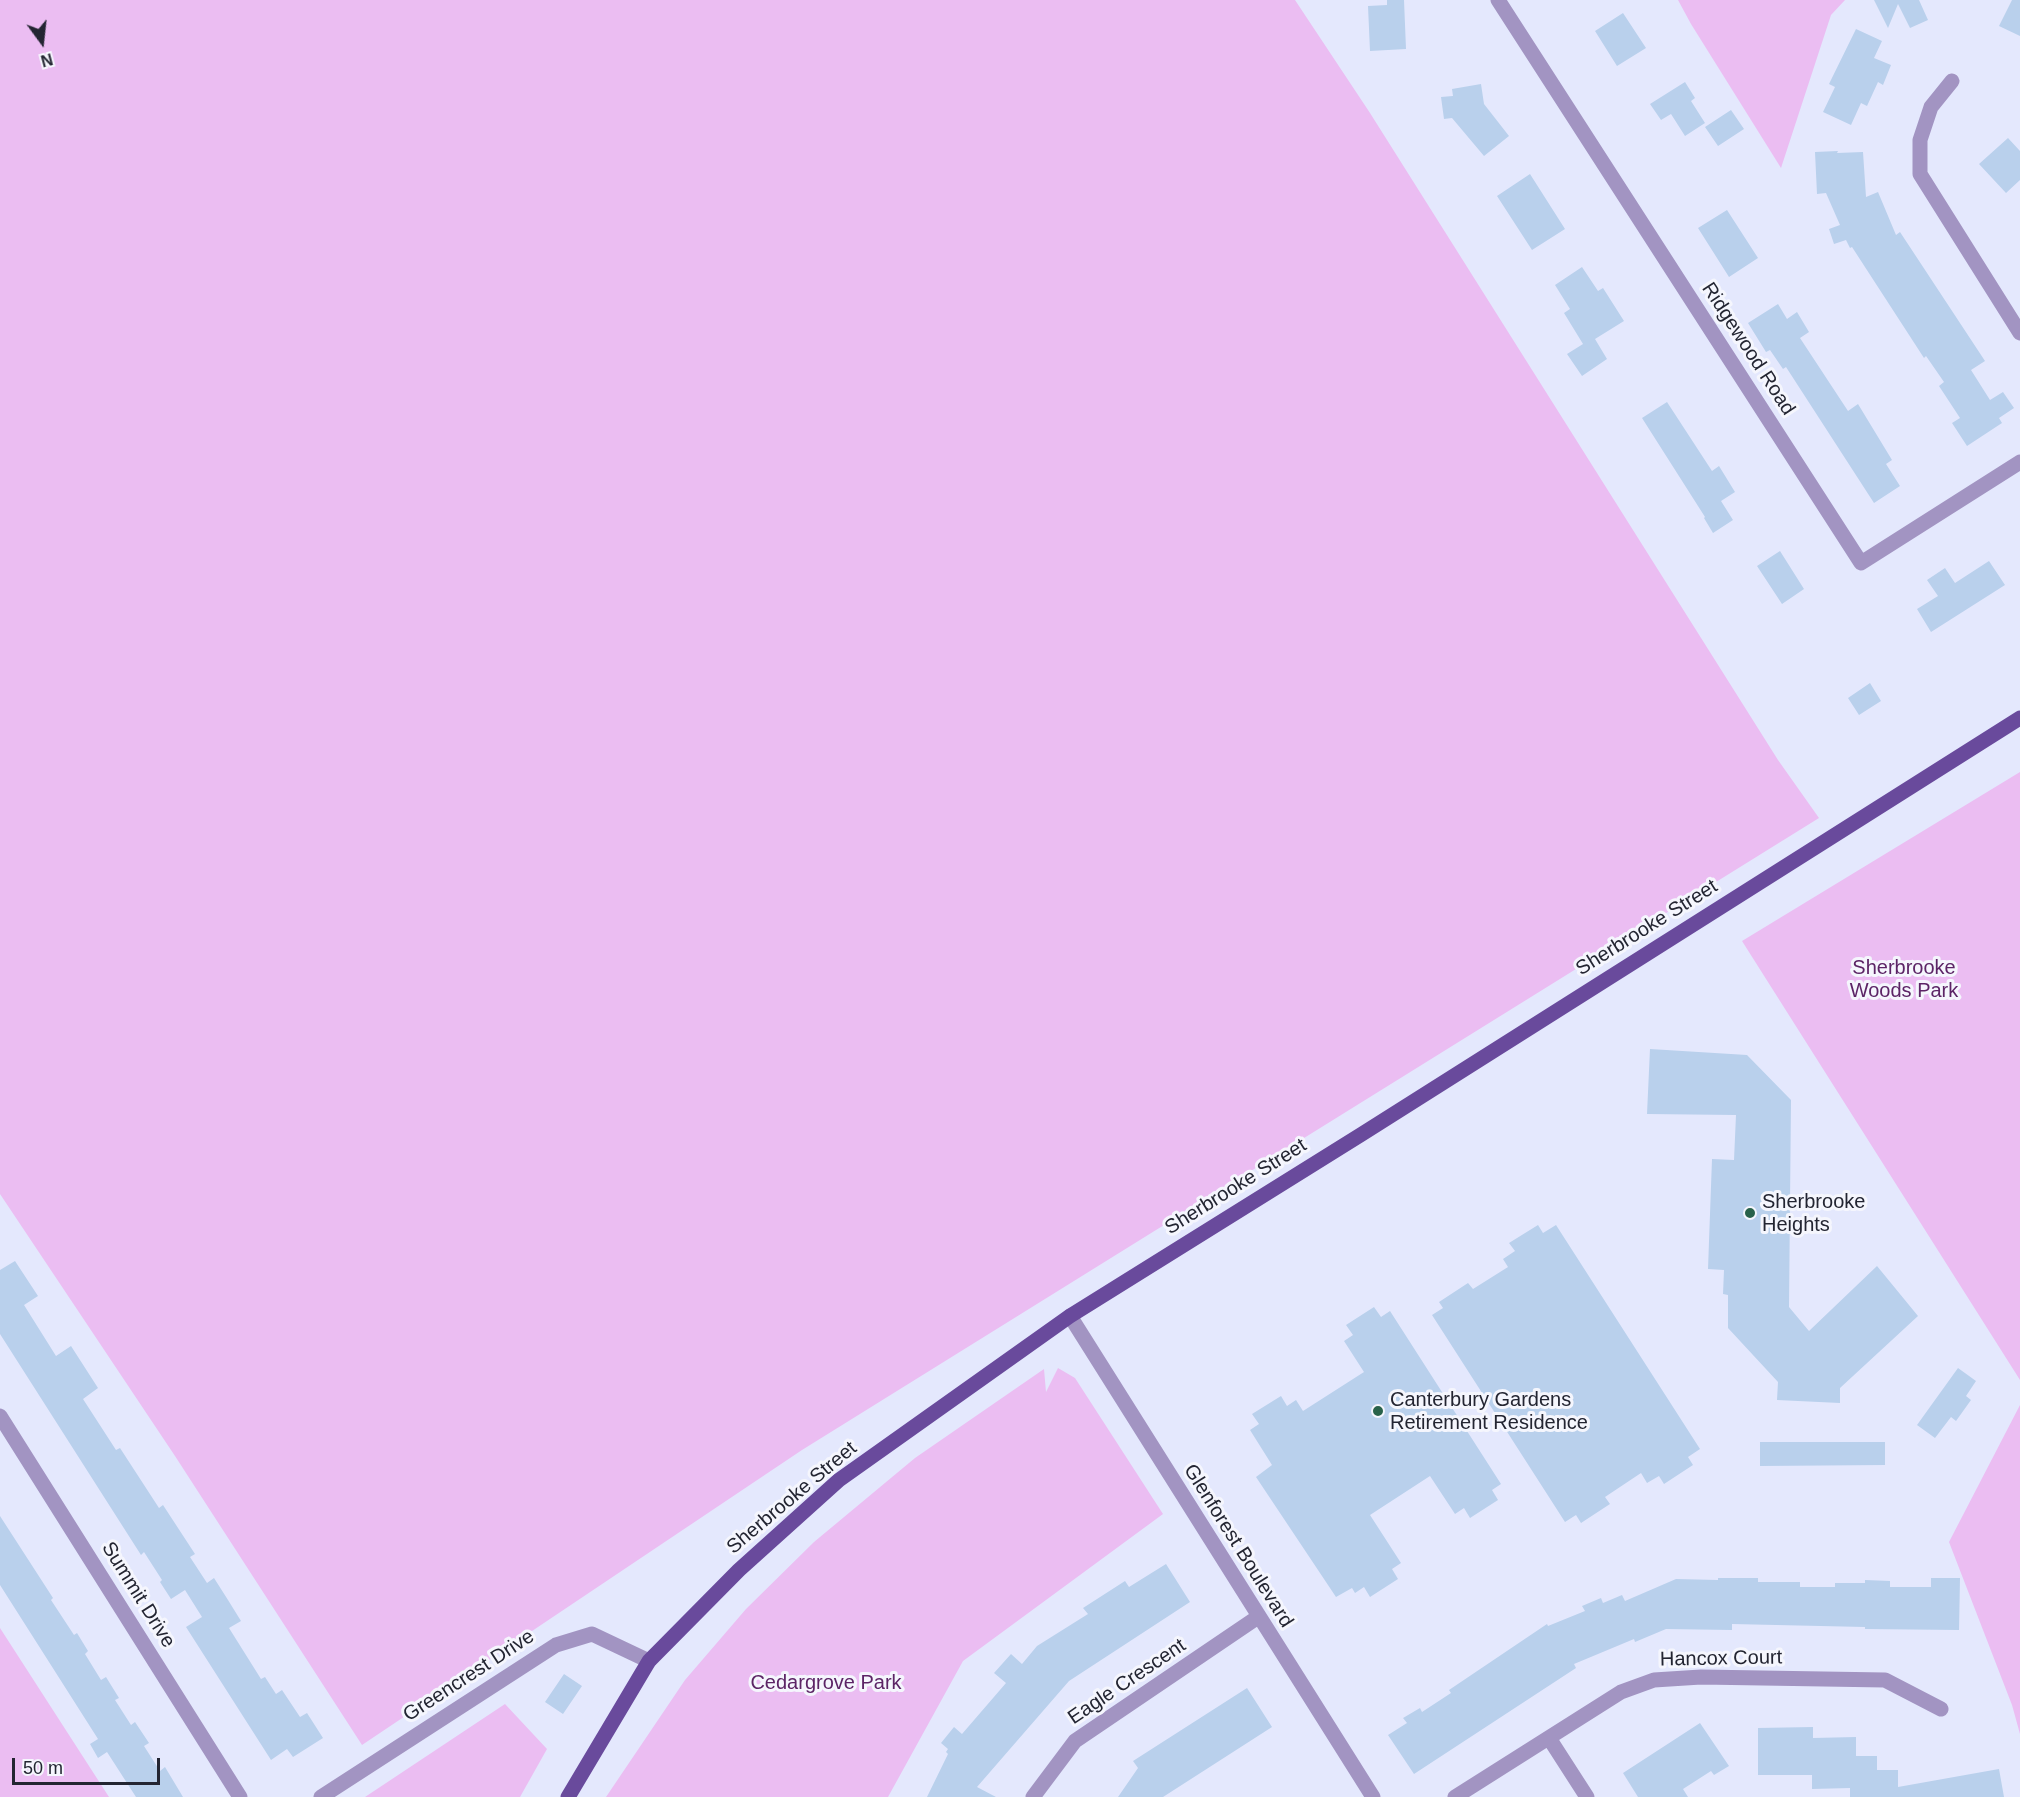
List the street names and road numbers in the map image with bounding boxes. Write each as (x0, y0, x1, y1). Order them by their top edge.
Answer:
street label: Ridgewood Road (1696, 278, 1800, 420)
street label: Sherbrooke Street (1572, 875, 1722, 981)
street label: Sherbrooke Street (1161, 1134, 1311, 1240)
street label: Sherbrooke Street (722, 1437, 862, 1559)
street label: Glenforest Boulevard (1178, 1460, 1298, 1632)
street label: Summit Drive (96, 1538, 180, 1652)
street label: Greencrest Drive (399, 1625, 539, 1727)
street label: Eagle Crescent (1064, 1634, 1190, 1730)
street label: Hancox Court (1660, 1646, 1782, 1672)

